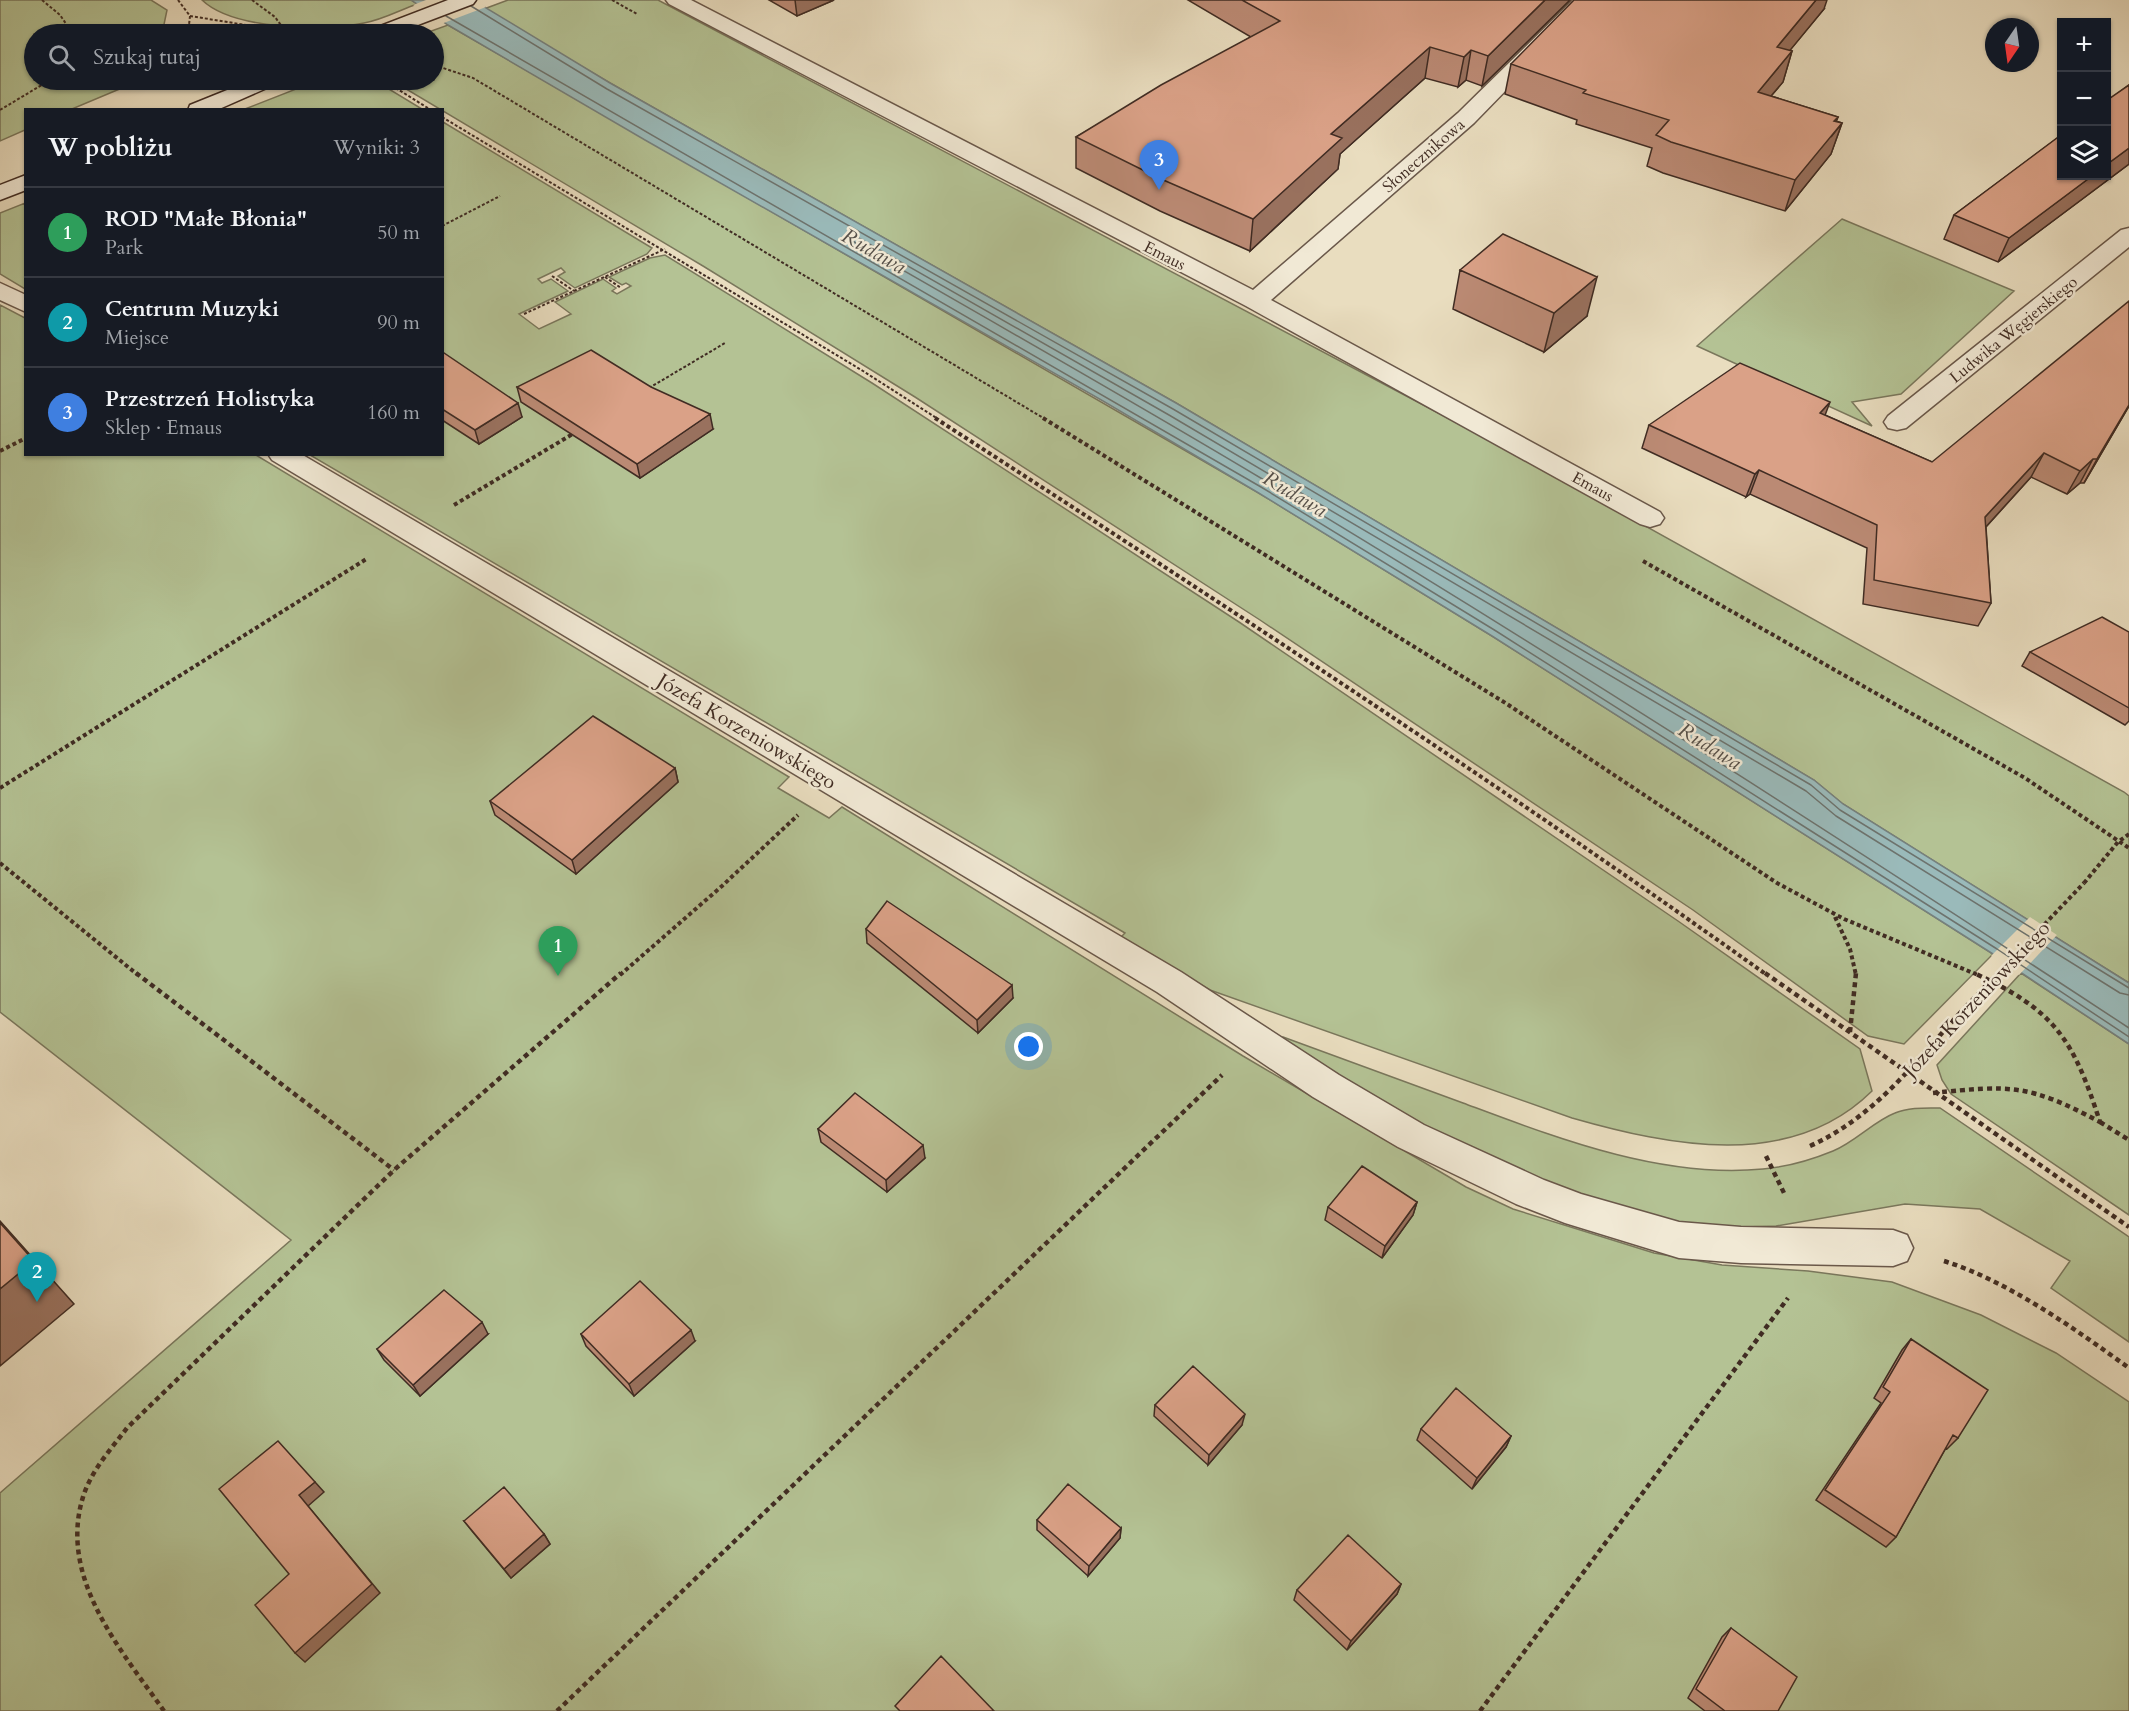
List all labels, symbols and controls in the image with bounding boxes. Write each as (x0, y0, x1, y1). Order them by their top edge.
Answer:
north arrow (1985, 18, 2039, 72)
map controls (2057, 18, 2111, 180)
button: + (2057, 18, 2111, 72)
search box (24, 24, 444, 90)
icon: search (45, 41, 78, 74)
text: Szukaj tutaj (93, 42, 201, 72)
button: − (2057, 72, 2111, 126)
street label: Słonecznikowa (1378, 114, 1470, 198)
button: layers (2057, 126, 2111, 180)
text: W pobliżu (48, 130, 173, 165)
text: Wyniki: 3 (333, 134, 420, 161)
pin: 3 (1140, 140, 1178, 190)
text: ROD "Małe Błonia" (105, 204, 307, 234)
text: 1 (62, 219, 73, 246)
text: 50 m (377, 219, 420, 246)
water label: Rudawa (836, 221, 911, 281)
text: Park (105, 234, 143, 261)
street label: Emaus (1140, 236, 1189, 276)
street label: Ludwika Węgierskiego (1945, 271, 2083, 388)
text: Centrum Muzyki (105, 294, 279, 324)
text: 2 (62, 309, 73, 336)
text: 90 m (377, 309, 420, 336)
text: Miejsce (105, 324, 169, 351)
text: Przestrzeń Holistyka (105, 384, 315, 414)
text: 3 (62, 399, 73, 426)
text: 160 m (367, 399, 420, 426)
text: Sklep · Emaus (105, 414, 222, 441)
water label: Rudawa (1257, 464, 1332, 525)
street label: Emaus (1568, 466, 1617, 507)
street label: Józefa Korzeniowskiego (649, 666, 842, 796)
water label: Rudawa (1673, 716, 1747, 777)
street label: Józefa Korzeniowskiego (1895, 915, 2056, 1086)
pin: 1 (538, 926, 578, 976)
your location (1014, 1032, 1043, 1061)
pin: 2 (18, 1252, 57, 1302)

